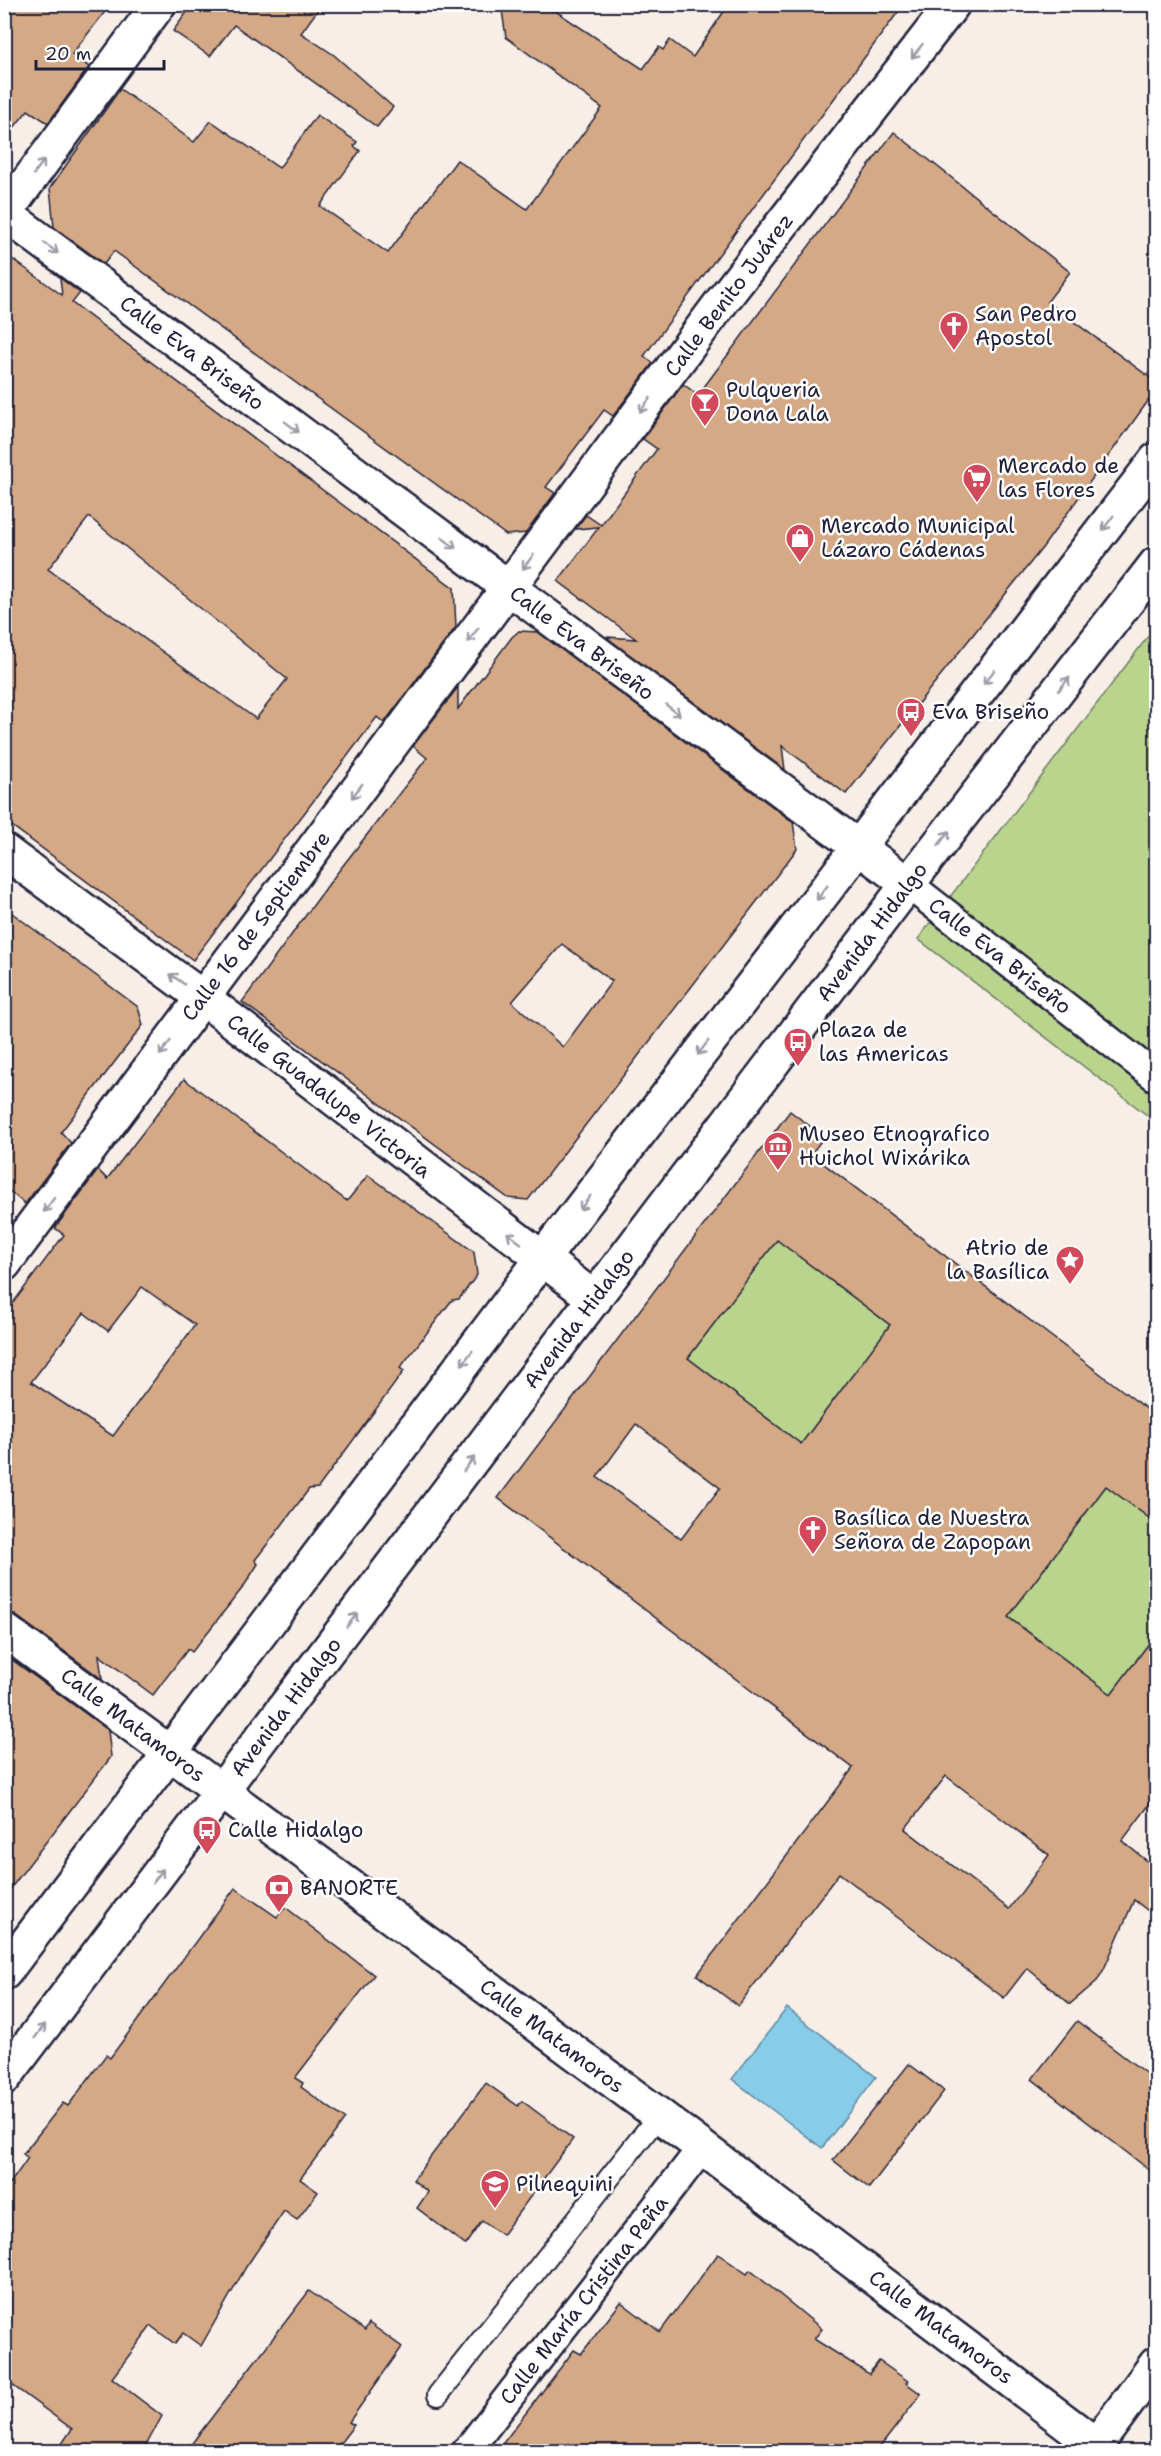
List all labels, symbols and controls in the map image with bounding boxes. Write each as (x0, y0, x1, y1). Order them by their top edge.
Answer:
scale bar (36, 33, 164, 71)
text: 20 m (45, 42, 91, 66)
one-way arrow (910, 42, 923, 58)
one-way arrow (33, 159, 46, 175)
street label: Calle Benito Juárez (658, 208, 800, 382)
one-way arrow (43, 242, 59, 254)
street label: Calle Eva Briseño (114, 289, 270, 417)
place label: San Pedro Apostol (975, 300, 1077, 352)
church icon: San Pedro Apostol (938, 310, 970, 352)
place label: Pulqueria Dona Lala (726, 376, 829, 428)
bar icon: Pulqueria Dona Lala (689, 386, 721, 428)
one-way arrow (638, 397, 651, 413)
one-way arrow (284, 421, 300, 433)
place label: Mercado de las Flores (998, 452, 1119, 504)
supermarket icon: Mercado de las Flores (961, 462, 993, 504)
place label: Mercado Municipal Lázaro Cádenas (821, 512, 1015, 564)
one-way arrow (1102, 515, 1115, 531)
shop icon: Mercado Municipal Lázaro Cádenas (784, 522, 816, 564)
one-way arrow (440, 537, 456, 550)
one-way arrow (522, 553, 534, 569)
street label: Calle Eva Briseño (504, 579, 660, 707)
one-way arrow (467, 626, 480, 642)
one-way arrow (982, 669, 995, 685)
one-way arrow (1057, 676, 1070, 692)
bus stop icon: Eva Briseño (895, 696, 927, 738)
place label: Eva Briseño (932, 698, 1049, 726)
one-way arrow (664, 703, 680, 716)
one-way arrow (351, 783, 364, 799)
street label: Calle 16 de Septiembre (175, 825, 337, 1027)
one-way arrow (938, 830, 951, 846)
street label: Avenida Hidalgo (810, 857, 934, 1007)
one-way arrow (815, 885, 828, 901)
street label: Calle Eva Briseño (923, 891, 1077, 1021)
one-way arrow (169, 972, 185, 985)
street label: Calle Guadalupe Victoria (221, 1007, 437, 1185)
place label: Plaza de las Americas (819, 1016, 949, 1068)
bus stop icon: Plaza de las Americas (782, 1026, 814, 1068)
one-way arrow (159, 1040, 171, 1056)
one-way arrow (697, 1040, 710, 1056)
place label: Museo Etnografico Huichol Wixárika (799, 1120, 990, 1172)
museum icon: Museo Etnografico Huichol Wixárika (762, 1130, 794, 1172)
one-way arrow (579, 1195, 592, 1211)
one-way arrow (42, 1196, 55, 1212)
one-way arrow (507, 1232, 523, 1245)
place label: Atrio de la Basílica (946, 1234, 1049, 1286)
street label: Avenida Hidalgo (517, 1244, 641, 1394)
place icon: Atrio de la Basílica (1054, 1244, 1086, 1286)
one-way arrow (461, 1350, 473, 1366)
one-way arrow (463, 1457, 476, 1473)
place label: Basílica de Nuestra Señora de Zapopan (834, 1504, 1031, 1556)
church icon: Basílica de Nuestra Señora de Zapopan (797, 1514, 829, 1556)
one-way arrow (345, 1612, 358, 1628)
street label: Avenida Hidalgo (224, 1632, 348, 1782)
street label: Calle Matamoros (55, 1662, 211, 1788)
bus stop icon: Calle Hidalgo (191, 1814, 223, 1856)
place label: Calle Hidalgo (228, 1816, 364, 1844)
one-way arrow (152, 1868, 164, 1884)
bank icon: BANORTE (263, 1872, 295, 1914)
place label: BANORTE (300, 1874, 398, 1902)
street label: Calle Matamoros (474, 1973, 630, 2099)
one-way arrow (33, 2023, 46, 2039)
school or university icon: Pilnequini (479, 2168, 511, 2210)
place label: Pilnequini (516, 2170, 613, 2198)
street label: Calle María Cristina Peña (494, 2190, 674, 2410)
street label: Calle Matamoros (863, 2264, 1019, 2390)

